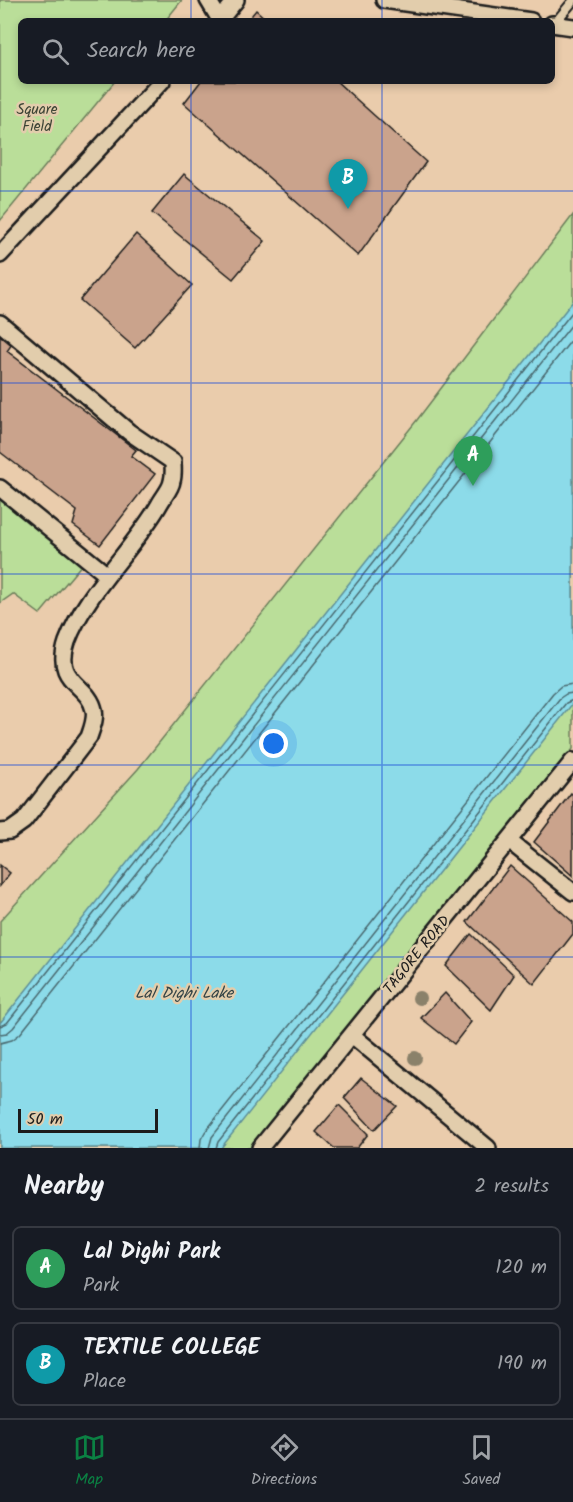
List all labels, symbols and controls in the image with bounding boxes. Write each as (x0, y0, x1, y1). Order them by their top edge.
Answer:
search box (18, 18, 555, 84)
text: Search here (87, 34, 195, 69)
icon: search (39, 35, 72, 68)
park label: Square Field (16, 98, 58, 139)
pin: B (328, 160, 368, 209)
pin: A (454, 436, 492, 486)
your location (259, 729, 288, 758)
street label: TAGORE ROAD (378, 910, 457, 1000)
water label: Lal Dighi Lake (135, 981, 235, 1006)
scale bar (18, 1106, 158, 1134)
text: 50 m (27, 1107, 63, 1132)
text: Nearby (24, 1166, 104, 1208)
text: 2 results (474, 1171, 549, 1203)
text: Lal Dighi Park (83, 1235, 220, 1270)
text: A (39, 1252, 52, 1284)
text: 120 m (495, 1252, 547, 1284)
text: Park (83, 1270, 119, 1302)
text: TEXTILE COLLEGE (83, 1331, 260, 1366)
text: B (39, 1348, 52, 1380)
text: 190 m (497, 1348, 547, 1380)
text: Place (83, 1366, 126, 1398)
tab: Map (73, 1431, 106, 1492)
tab: Directions (251, 1431, 317, 1492)
tab: Saved (462, 1431, 500, 1492)

